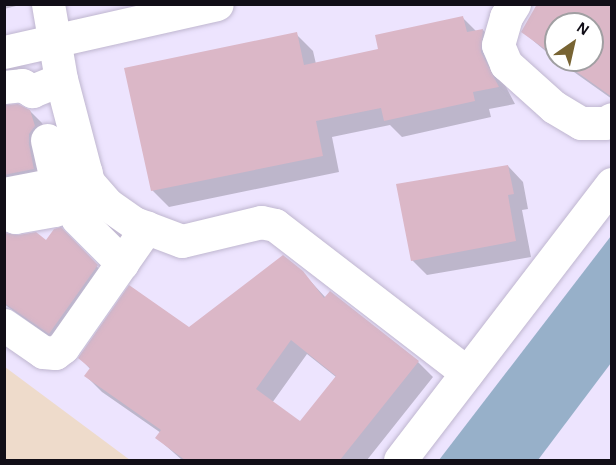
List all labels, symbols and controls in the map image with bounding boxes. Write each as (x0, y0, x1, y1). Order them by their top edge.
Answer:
north arrow (544, 12, 604, 72)
text: N (574, 19, 592, 38)

